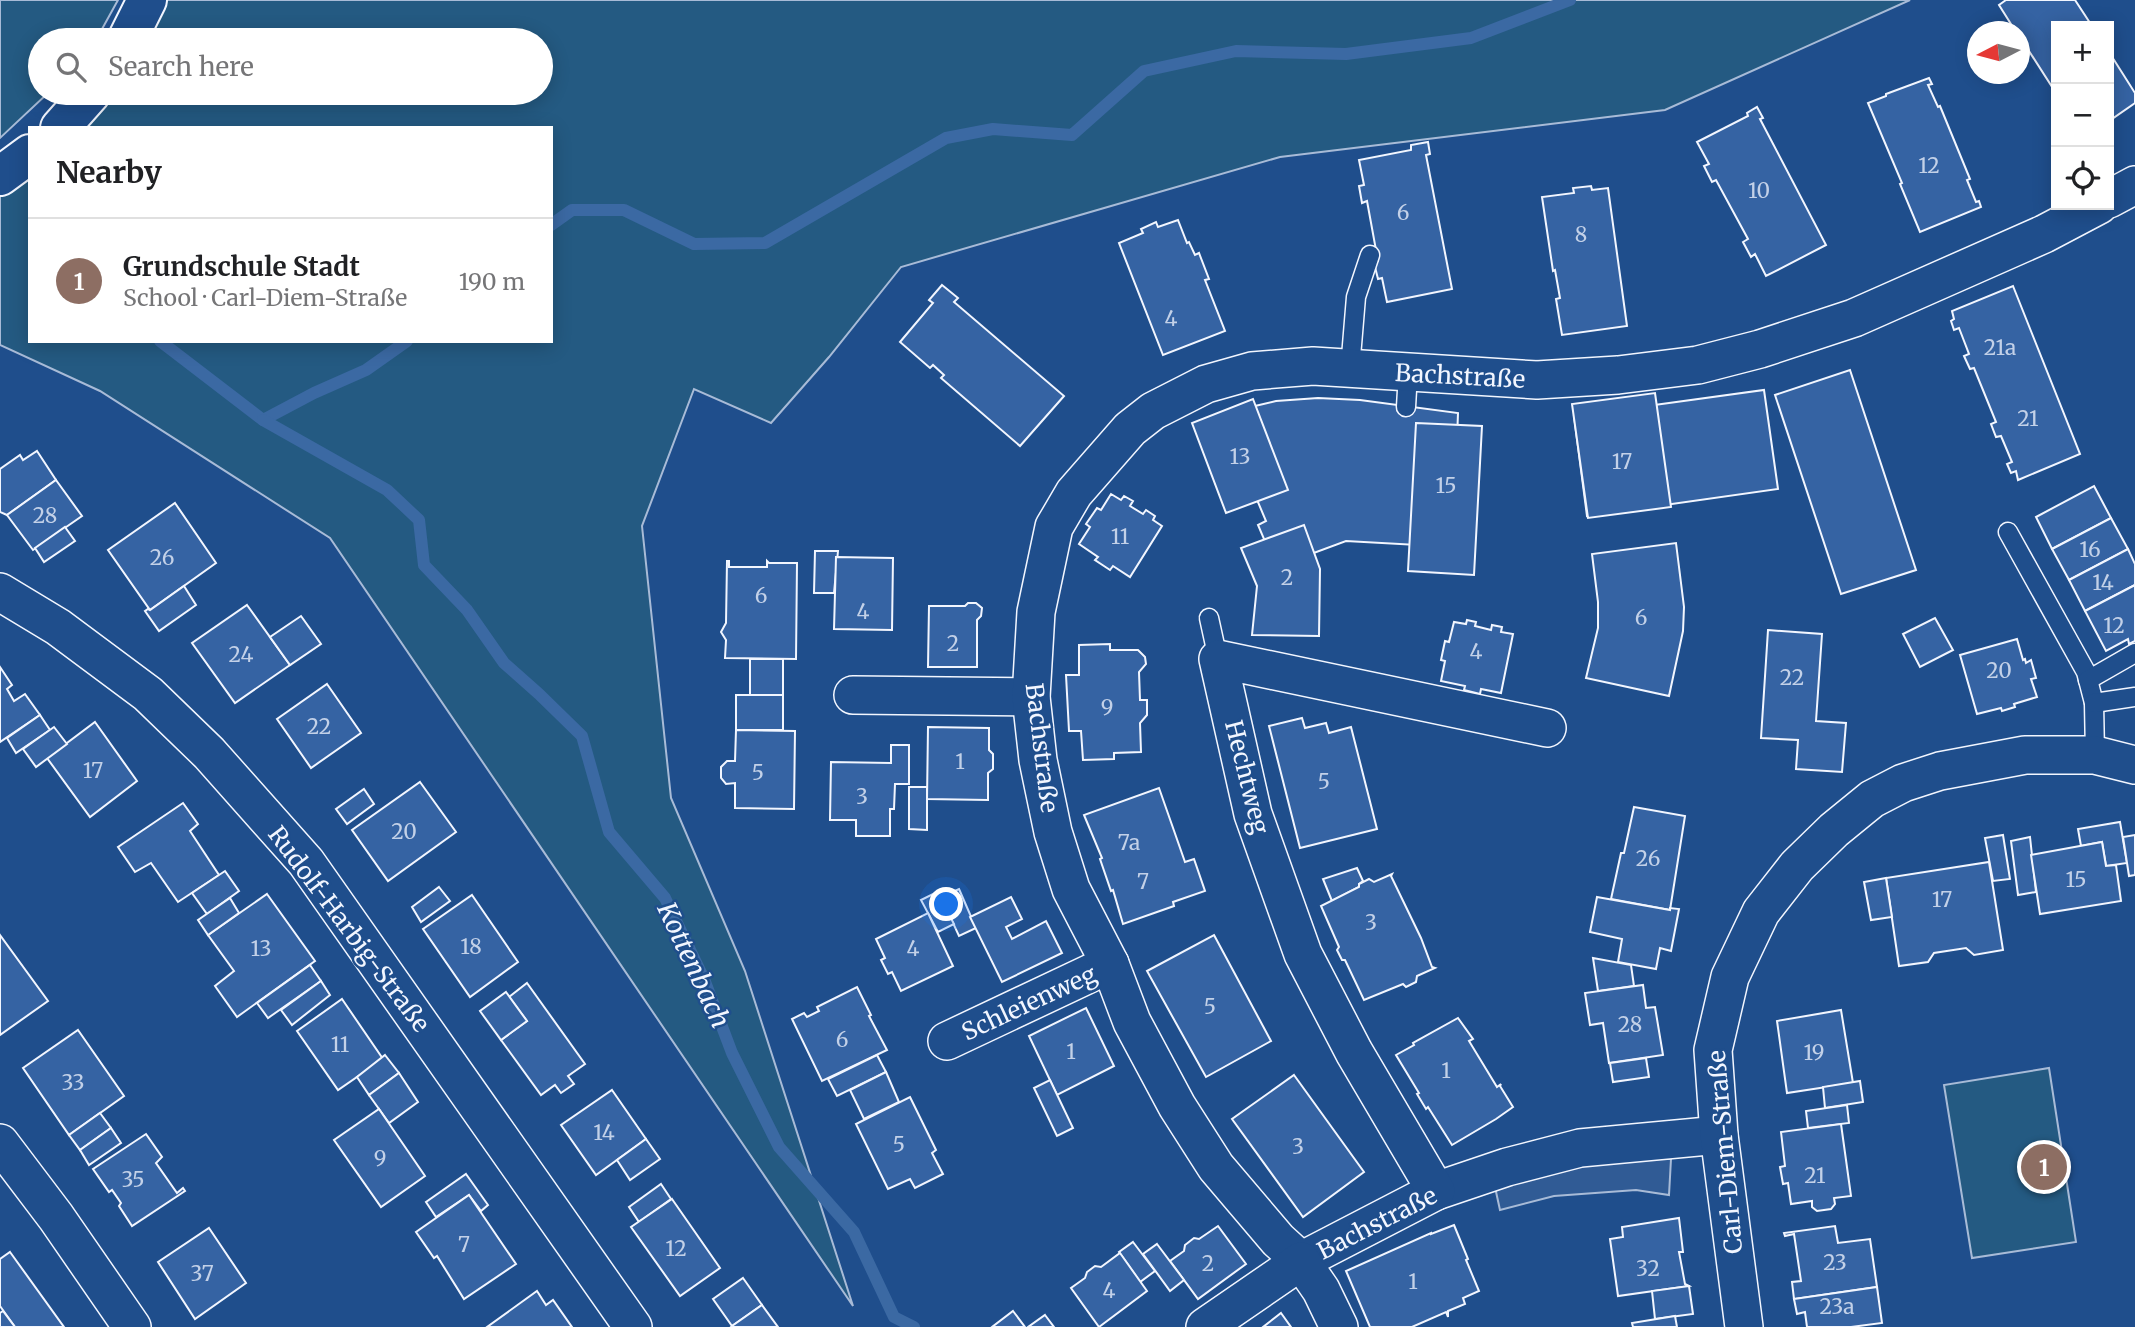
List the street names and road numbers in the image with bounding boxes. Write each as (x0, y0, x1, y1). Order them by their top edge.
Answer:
street label: Bachstraße (1394, 357, 1526, 395)
street label: Bachstraße (1019, 681, 1065, 815)
street label: Hechtweg (1218, 717, 1276, 838)
street label: Rudolf-Harbig-Straße (261, 820, 437, 1038)
street label: Schleienweg (957, 958, 1102, 1048)
street label: Carl-Diem-Straße (1701, 1049, 1749, 1255)
street label: Bachstraße (1312, 1180, 1442, 1266)

